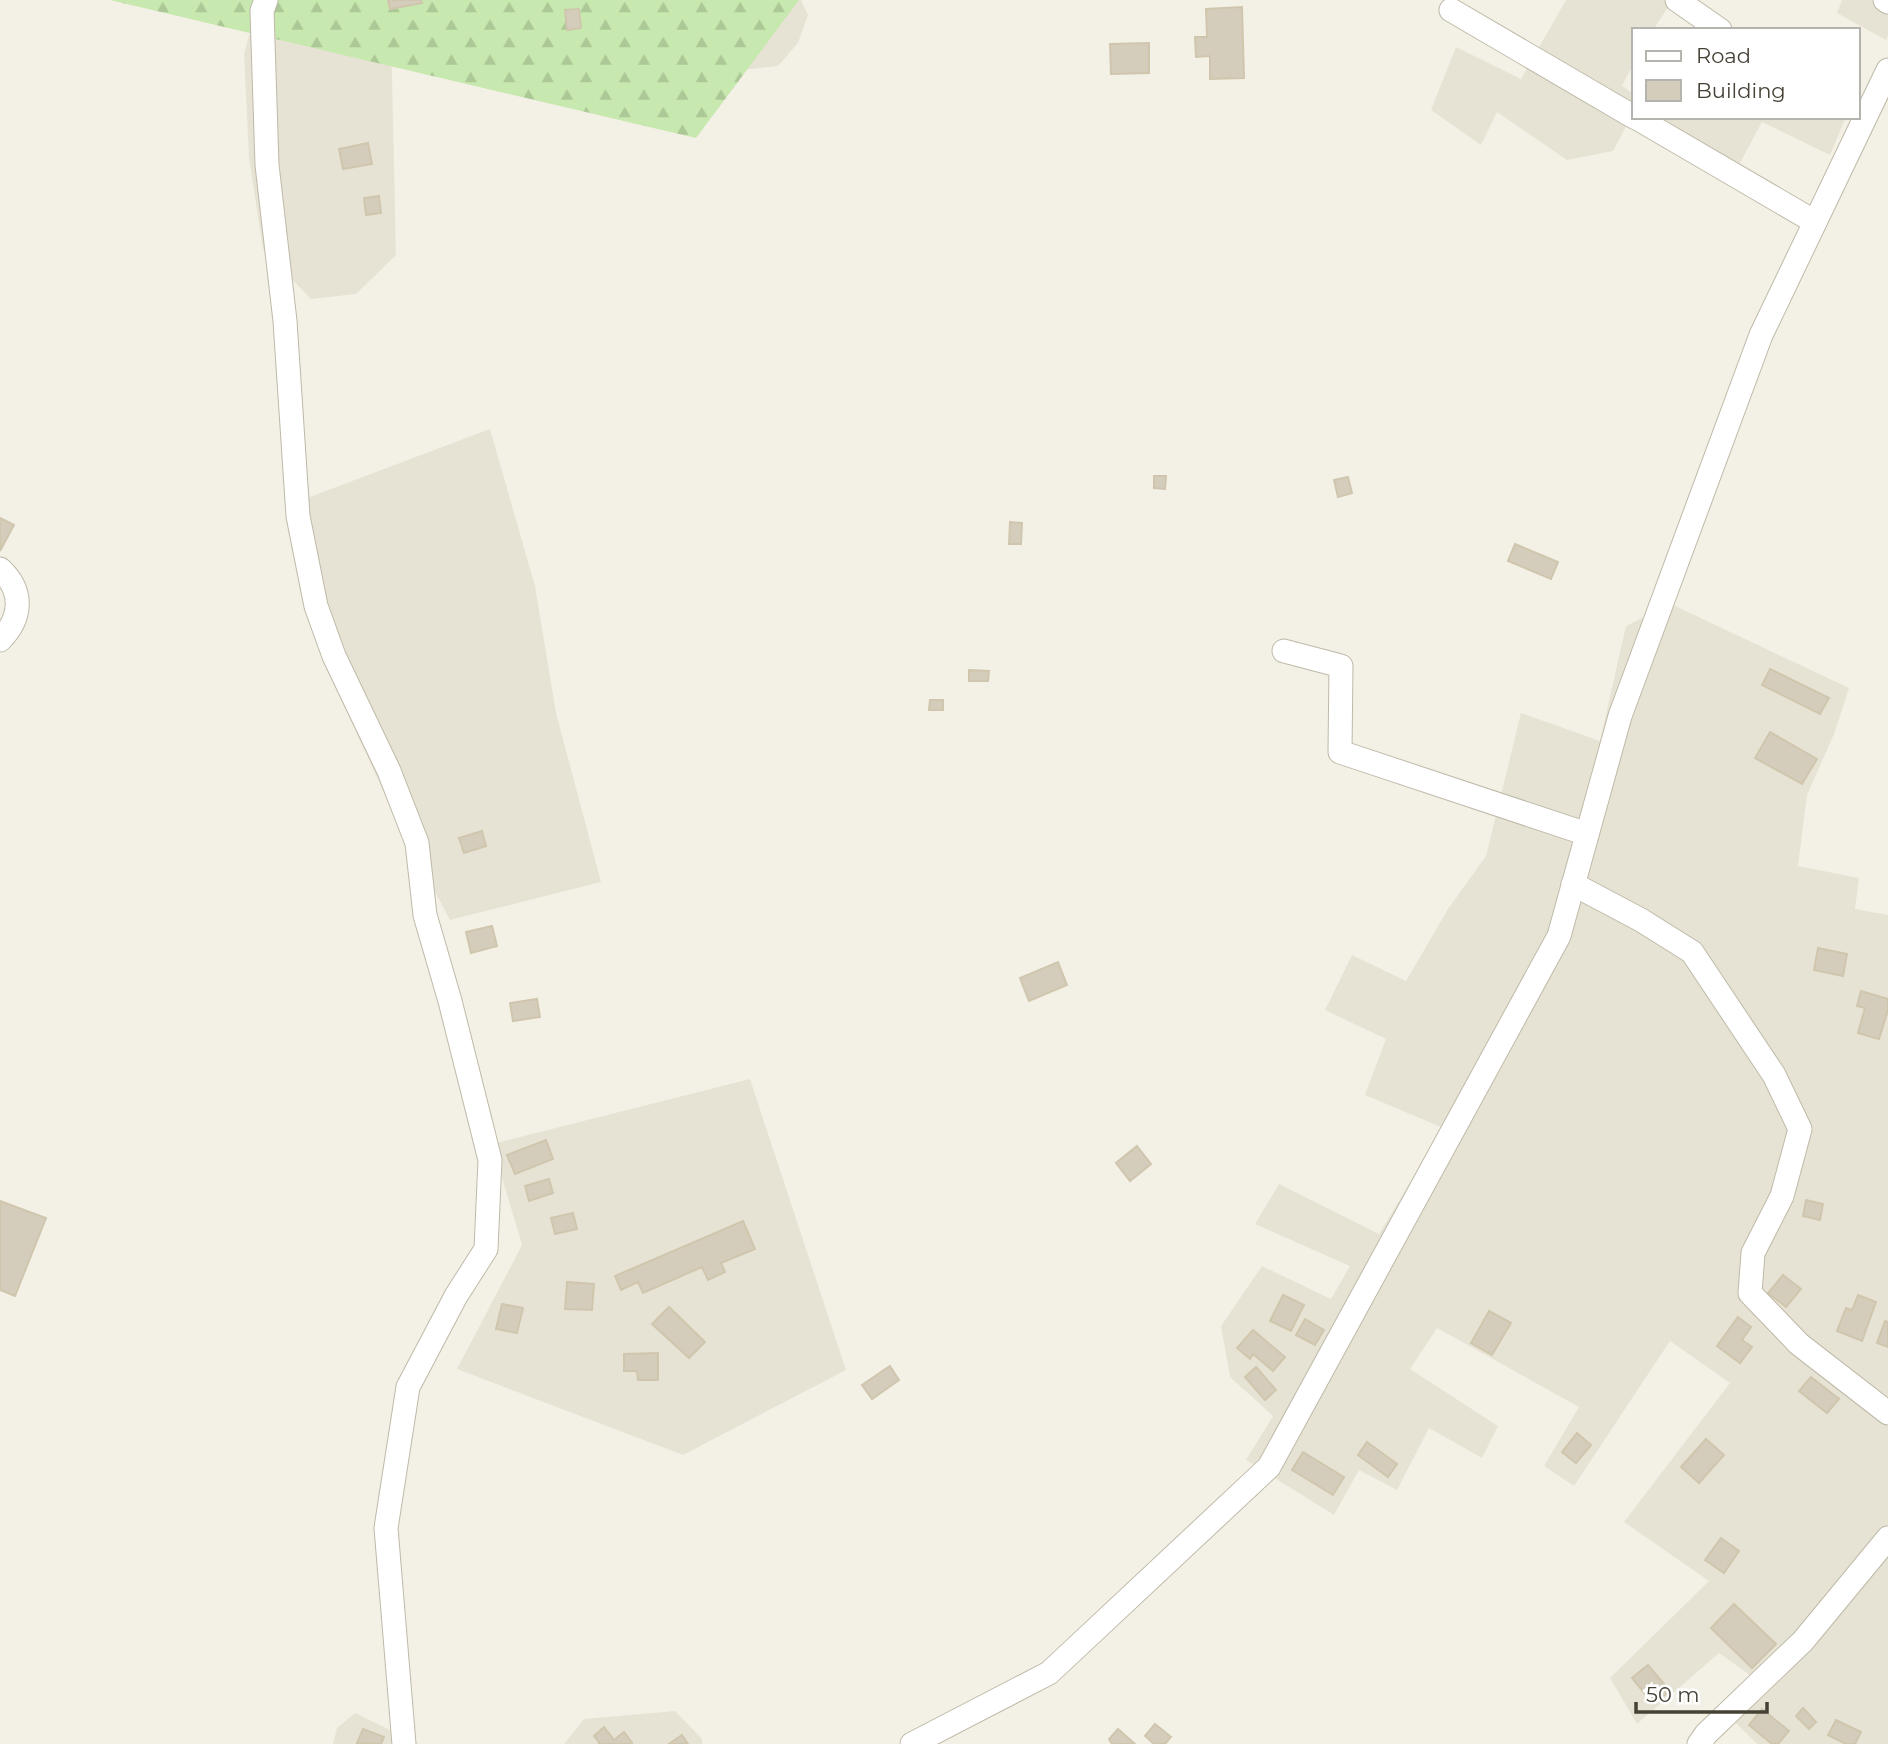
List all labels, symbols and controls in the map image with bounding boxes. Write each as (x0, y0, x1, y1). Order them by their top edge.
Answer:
legend (1632, 28, 1860, 119)
text: Road (1696, 43, 1751, 68)
text: Building (1696, 78, 1786, 103)
scale bar (1636, 1670, 1767, 1714)
text: 50 m (1646, 1682, 1700, 1707)

